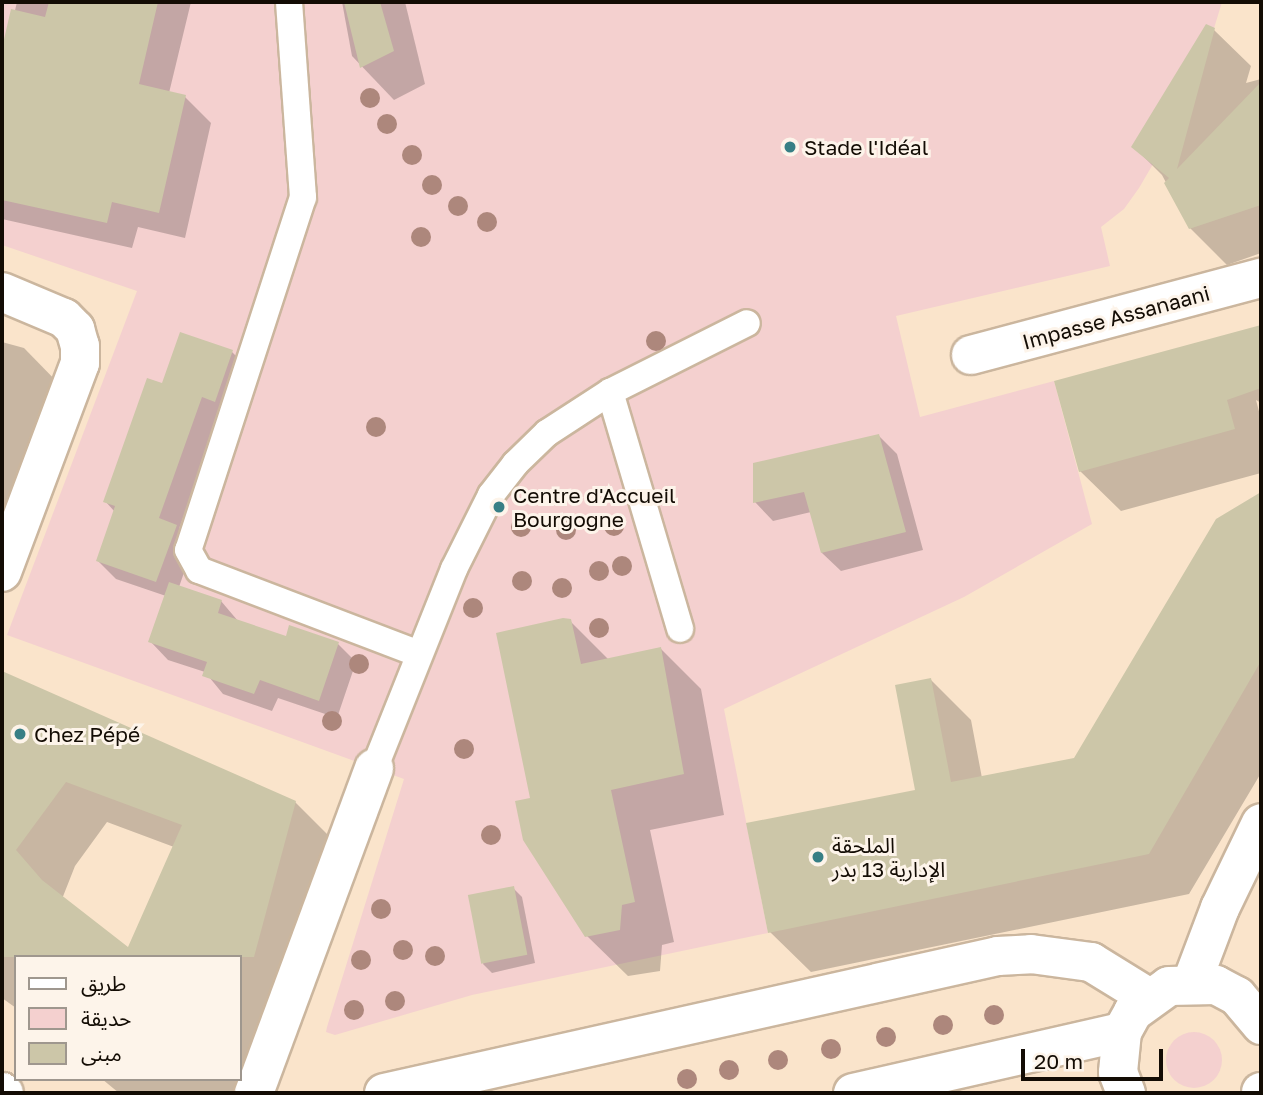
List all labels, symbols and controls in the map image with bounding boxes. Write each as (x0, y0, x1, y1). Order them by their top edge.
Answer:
place label: Stade l'Idéal (804, 134, 928, 160)
marker: Stade l'Idéal (782, 139, 798, 155)
street label: Impasse Assanaani (1020, 280, 1212, 354)
place label: Centre d'Accueil Bourgogne (513, 482, 676, 532)
marker: Centre d'Accueil Bourgogne (491, 499, 507, 515)
place label: Chez Pépé (34, 721, 140, 747)
marker: Chez Pépé (12, 726, 28, 742)
place label: الملحقة الإدارية 13 بدر (832, 832, 945, 882)
marker: الملحقة الإدارية 13 بدر (810, 849, 826, 865)
legend (14, 955, 242, 1081)
text: طريق (81, 970, 126, 996)
text: حديقة (81, 1005, 131, 1031)
scale bar (1025, 1036, 1167, 1080)
text: مبنى (81, 1040, 122, 1066)
text: 20 m (1034, 1048, 1083, 1074)

